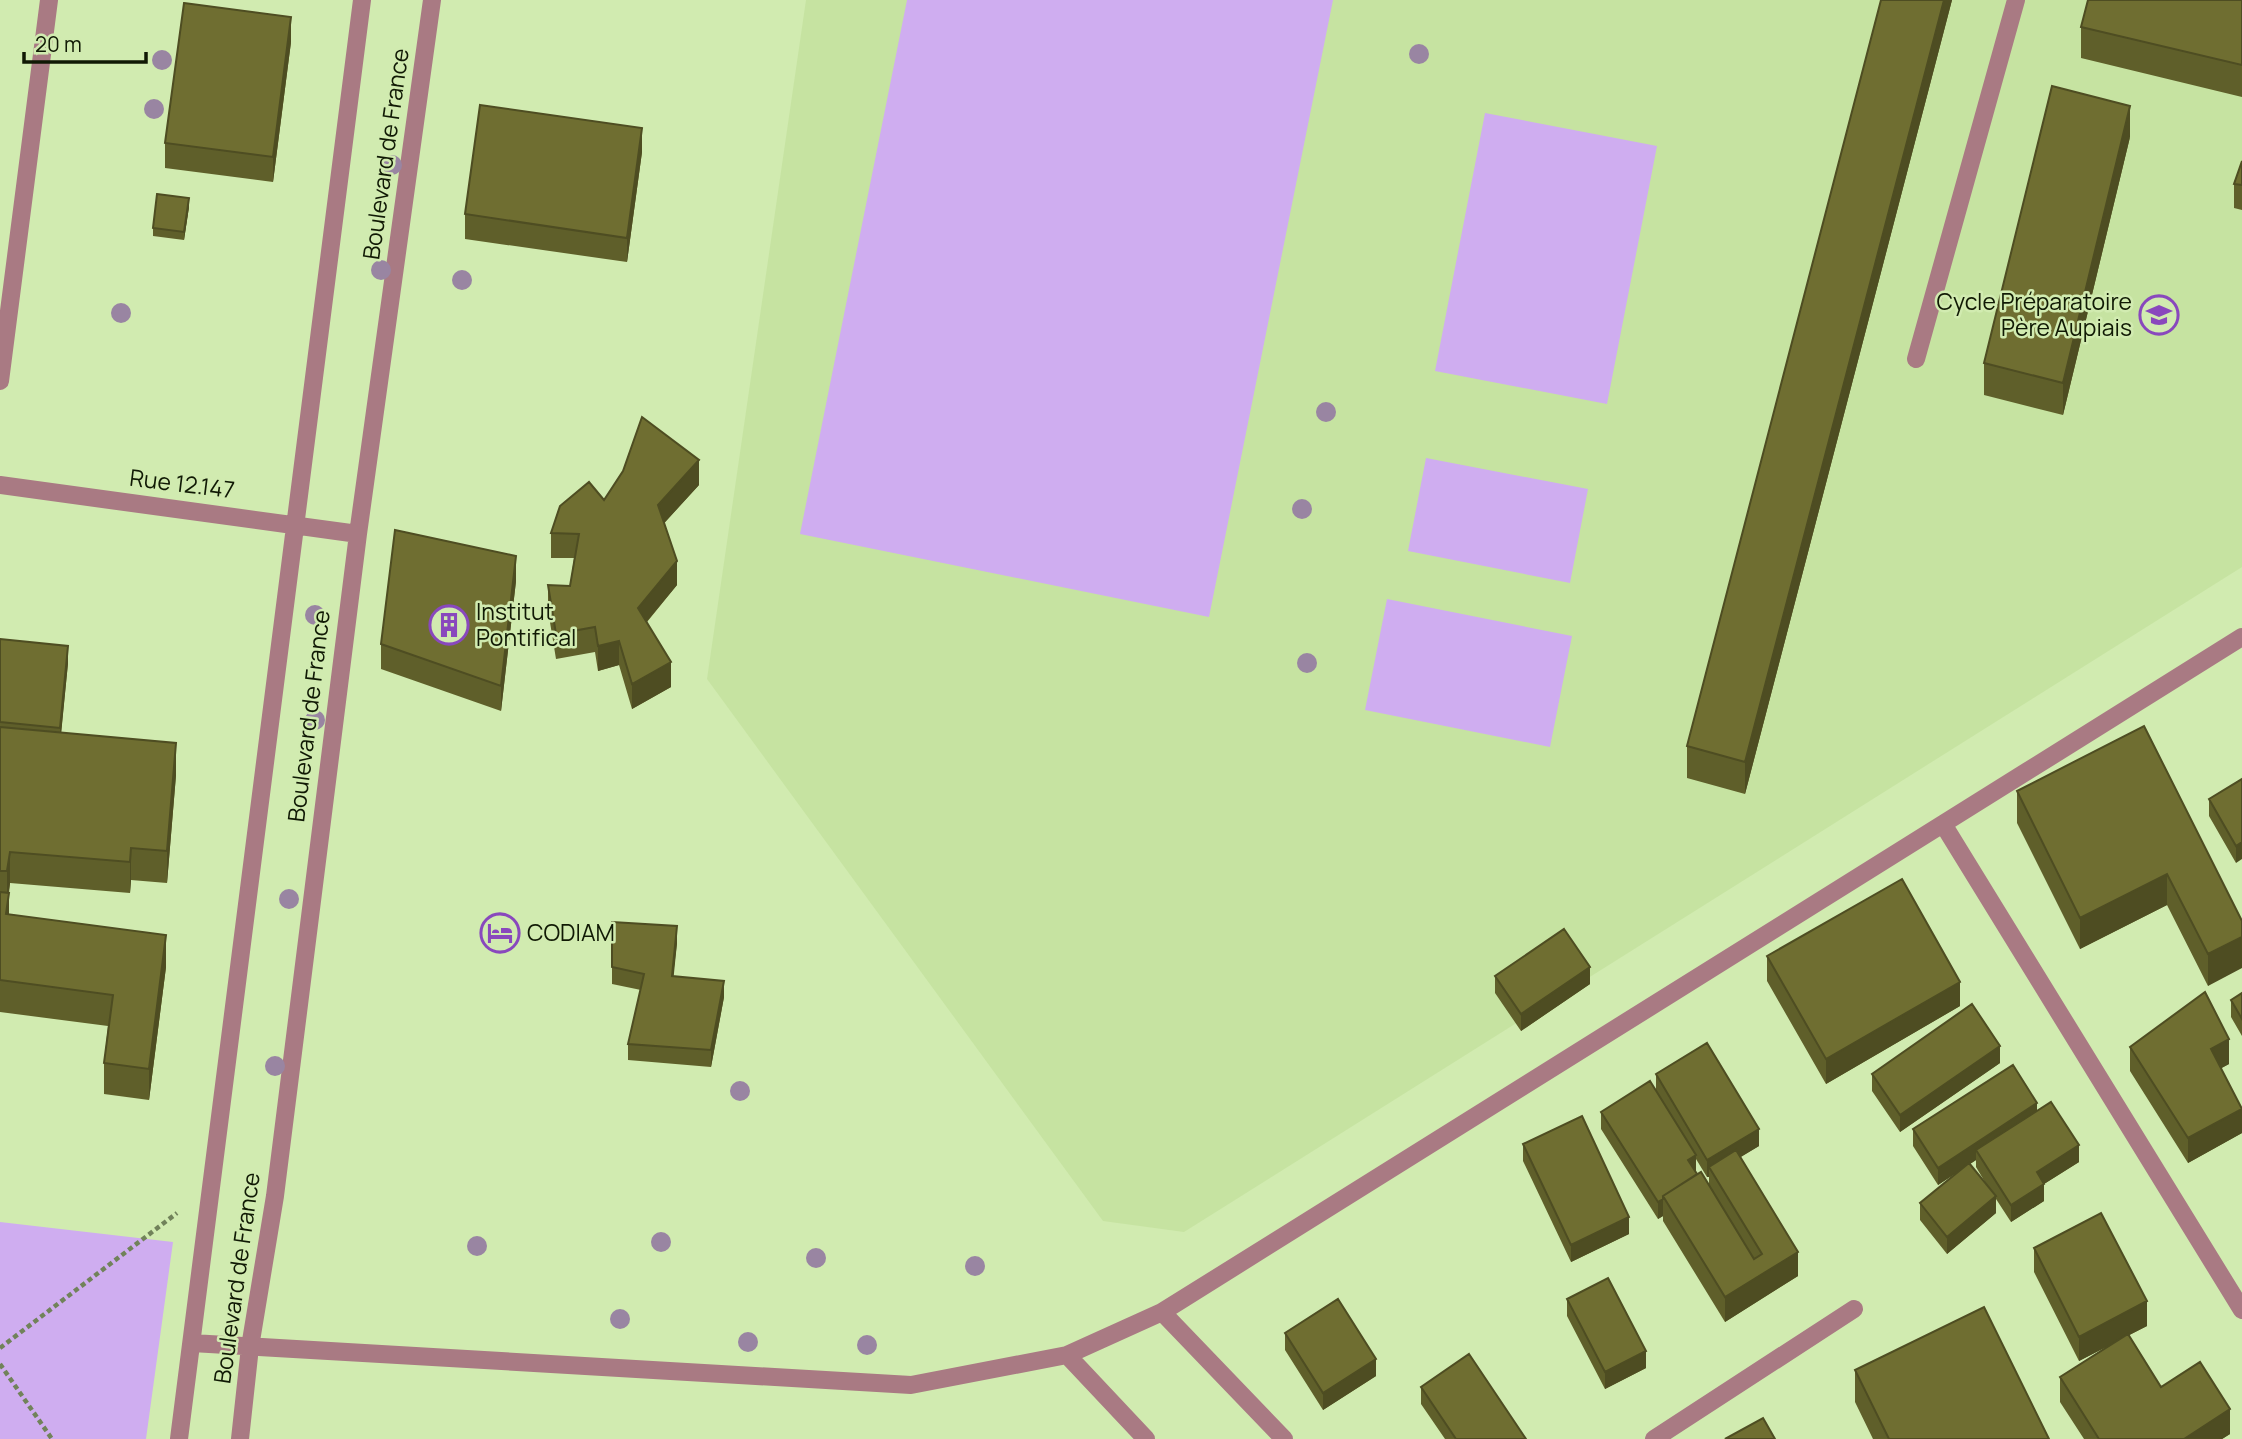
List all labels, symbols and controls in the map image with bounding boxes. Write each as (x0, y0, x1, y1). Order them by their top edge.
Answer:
scale bar (24, 21, 147, 65)
text: 20 m (35, 30, 82, 58)
street label: Boulevard de France (354, 46, 416, 262)
place label: Cycle Préparatoire Père Aupiais (1937, 285, 2132, 343)
school or university icon: Cycle Préparatoire Père Aupiais (2138, 294, 2180, 336)
street label: Rue 12.147 (128, 461, 236, 505)
place label: Institut Pontifical (476, 595, 576, 653)
building icon: Institut Pontifical (428, 604, 470, 646)
street label: Boulevard de France (279, 608, 337, 824)
hotel icon: CODIAM (479, 912, 521, 954)
place label: CODIAM (527, 916, 615, 948)
street label: Boulevard de France (205, 1170, 267, 1386)

